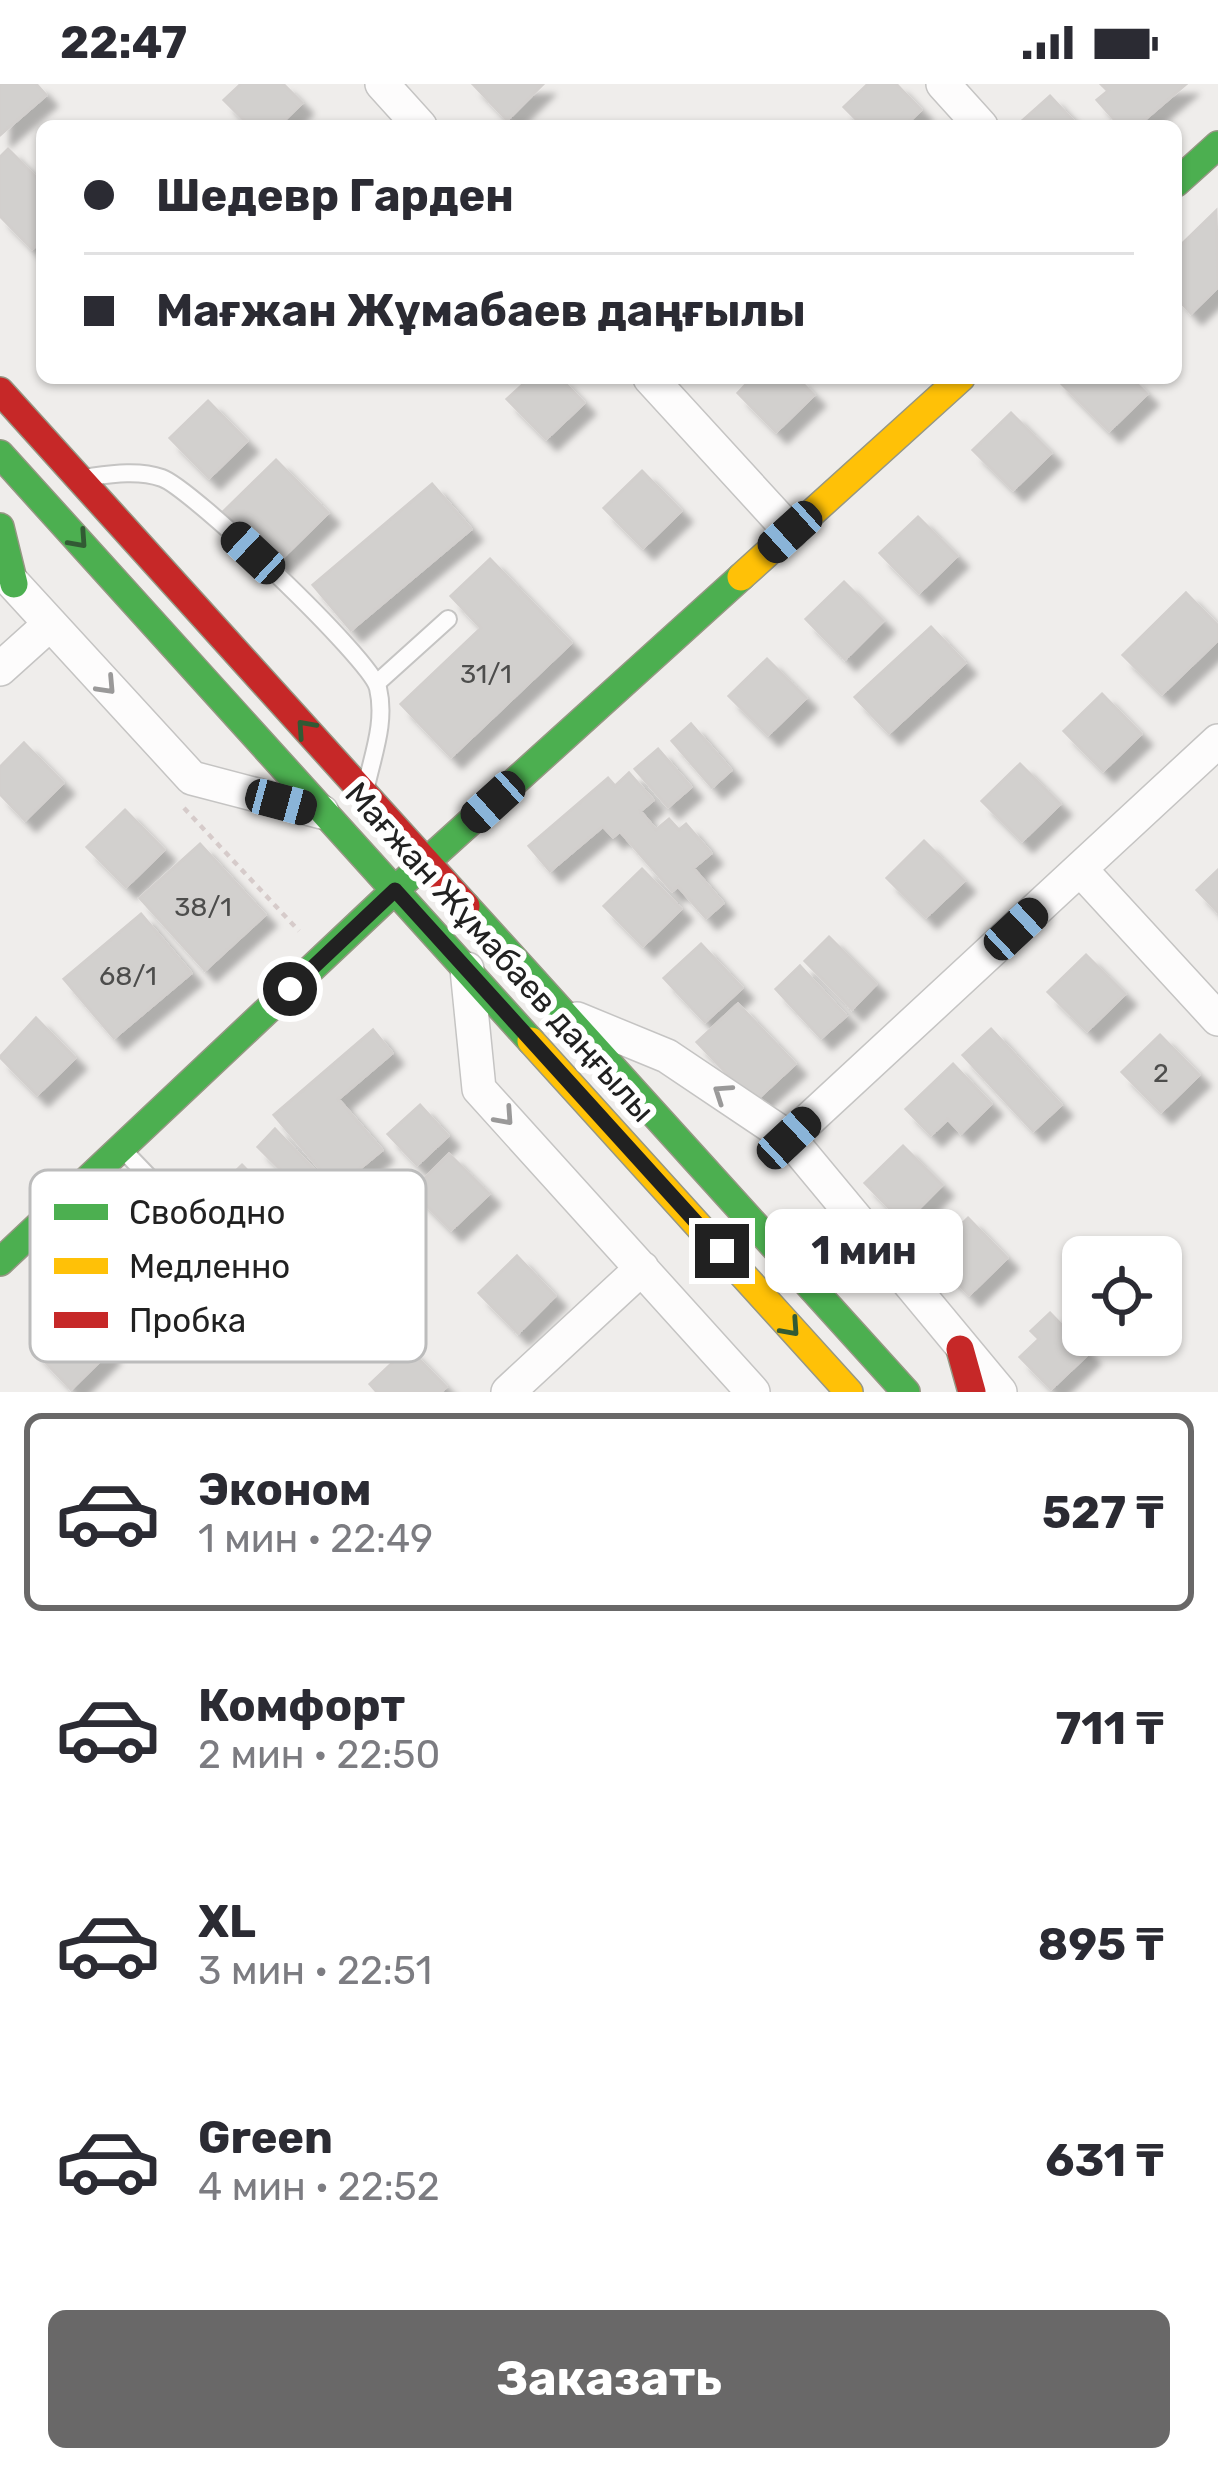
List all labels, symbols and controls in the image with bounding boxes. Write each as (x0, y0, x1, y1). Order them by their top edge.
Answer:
text: 22:47 (60, 16, 187, 69)
text: Шедевр Гарден (156, 169, 514, 222)
text: Мағжан Жұмабаев даңғылы (156, 284, 806, 337)
car (751, 495, 829, 569)
car (214, 515, 292, 591)
one-way arrow (64, 527, 86, 548)
house number: 31/1 (460, 658, 512, 690)
one-way arrow (93, 672, 115, 693)
one-way arrow (298, 721, 319, 742)
car (454, 765, 532, 839)
street label: Мағжан Жұмабаев даңғылы (337, 774, 663, 1130)
car (242, 775, 320, 829)
house number: 38/1 (174, 891, 232, 923)
car (977, 891, 1055, 967)
house number: 68/1 (99, 960, 157, 992)
route start (263, 962, 317, 1016)
house number: 2 (1153, 1057, 1169, 1089)
one-way arrow (713, 1085, 735, 1107)
car (750, 1100, 828, 1176)
one-way arrow (490, 1104, 512, 1125)
legend (30, 1170, 426, 1362)
text: Свободно (129, 1193, 285, 1232)
callout: 1 мин (764, 1209, 962, 1293)
route end (695, 1224, 749, 1278)
text: 1 мин (811, 1228, 917, 1274)
map controls (1062, 1236, 1182, 1356)
button: locate (1062, 1236, 1182, 1356)
text: Медленно (129, 1247, 290, 1286)
text: Пробка (129, 1301, 246, 1340)
one-way arrow (777, 1314, 798, 1335)
icon: car (54, 1458, 162, 1566)
text: Эконом (198, 1463, 372, 1516)
text: 527 ₸ (1042, 1486, 1164, 1539)
text: 1 мин · 22:49 (198, 1516, 433, 1562)
icon: car (54, 1674, 162, 1782)
text: Комфорт (198, 1679, 405, 1732)
text: 711 ₸ (1056, 1702, 1164, 1755)
text: 2 мин · 22:50 (198, 1732, 440, 1778)
icon: car (54, 1890, 162, 1998)
text: XL (198, 1895, 256, 1948)
text: 895 ₸ (1038, 1918, 1164, 1971)
text: 3 мин · 22:51 (198, 1948, 432, 1994)
icon: car (54, 2106, 162, 2214)
text: Green (198, 2111, 333, 2164)
text: 631 ₸ (1045, 2134, 1164, 2187)
text: 4 мин · 22:52 (198, 2164, 440, 2210)
button: Заказать (48, 2310, 1170, 2448)

